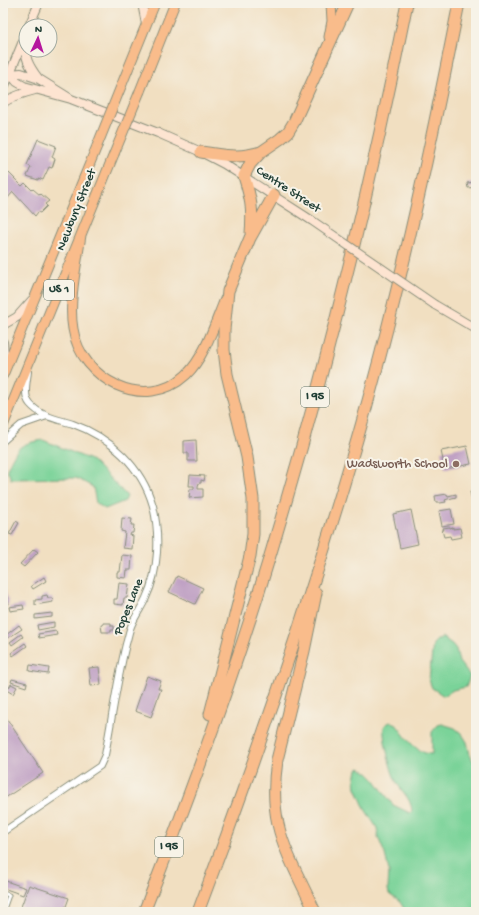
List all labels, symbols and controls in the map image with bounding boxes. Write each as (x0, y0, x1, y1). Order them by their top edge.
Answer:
north arrow (18, 18, 58, 58)
text: N (35, 24, 43, 36)
street label: Centre Street (253, 163, 325, 217)
street label: Newbury Street (54, 165, 101, 253)
road number: US 1 (44, 280, 74, 300)
road number: I 95 (301, 387, 329, 407)
place label: Wadsworth School (347, 457, 448, 472)
marker: Wadsworth School (451, 459, 461, 469)
street label: Popes Lane (110, 576, 147, 638)
road number: I 95 (155, 837, 183, 857)

